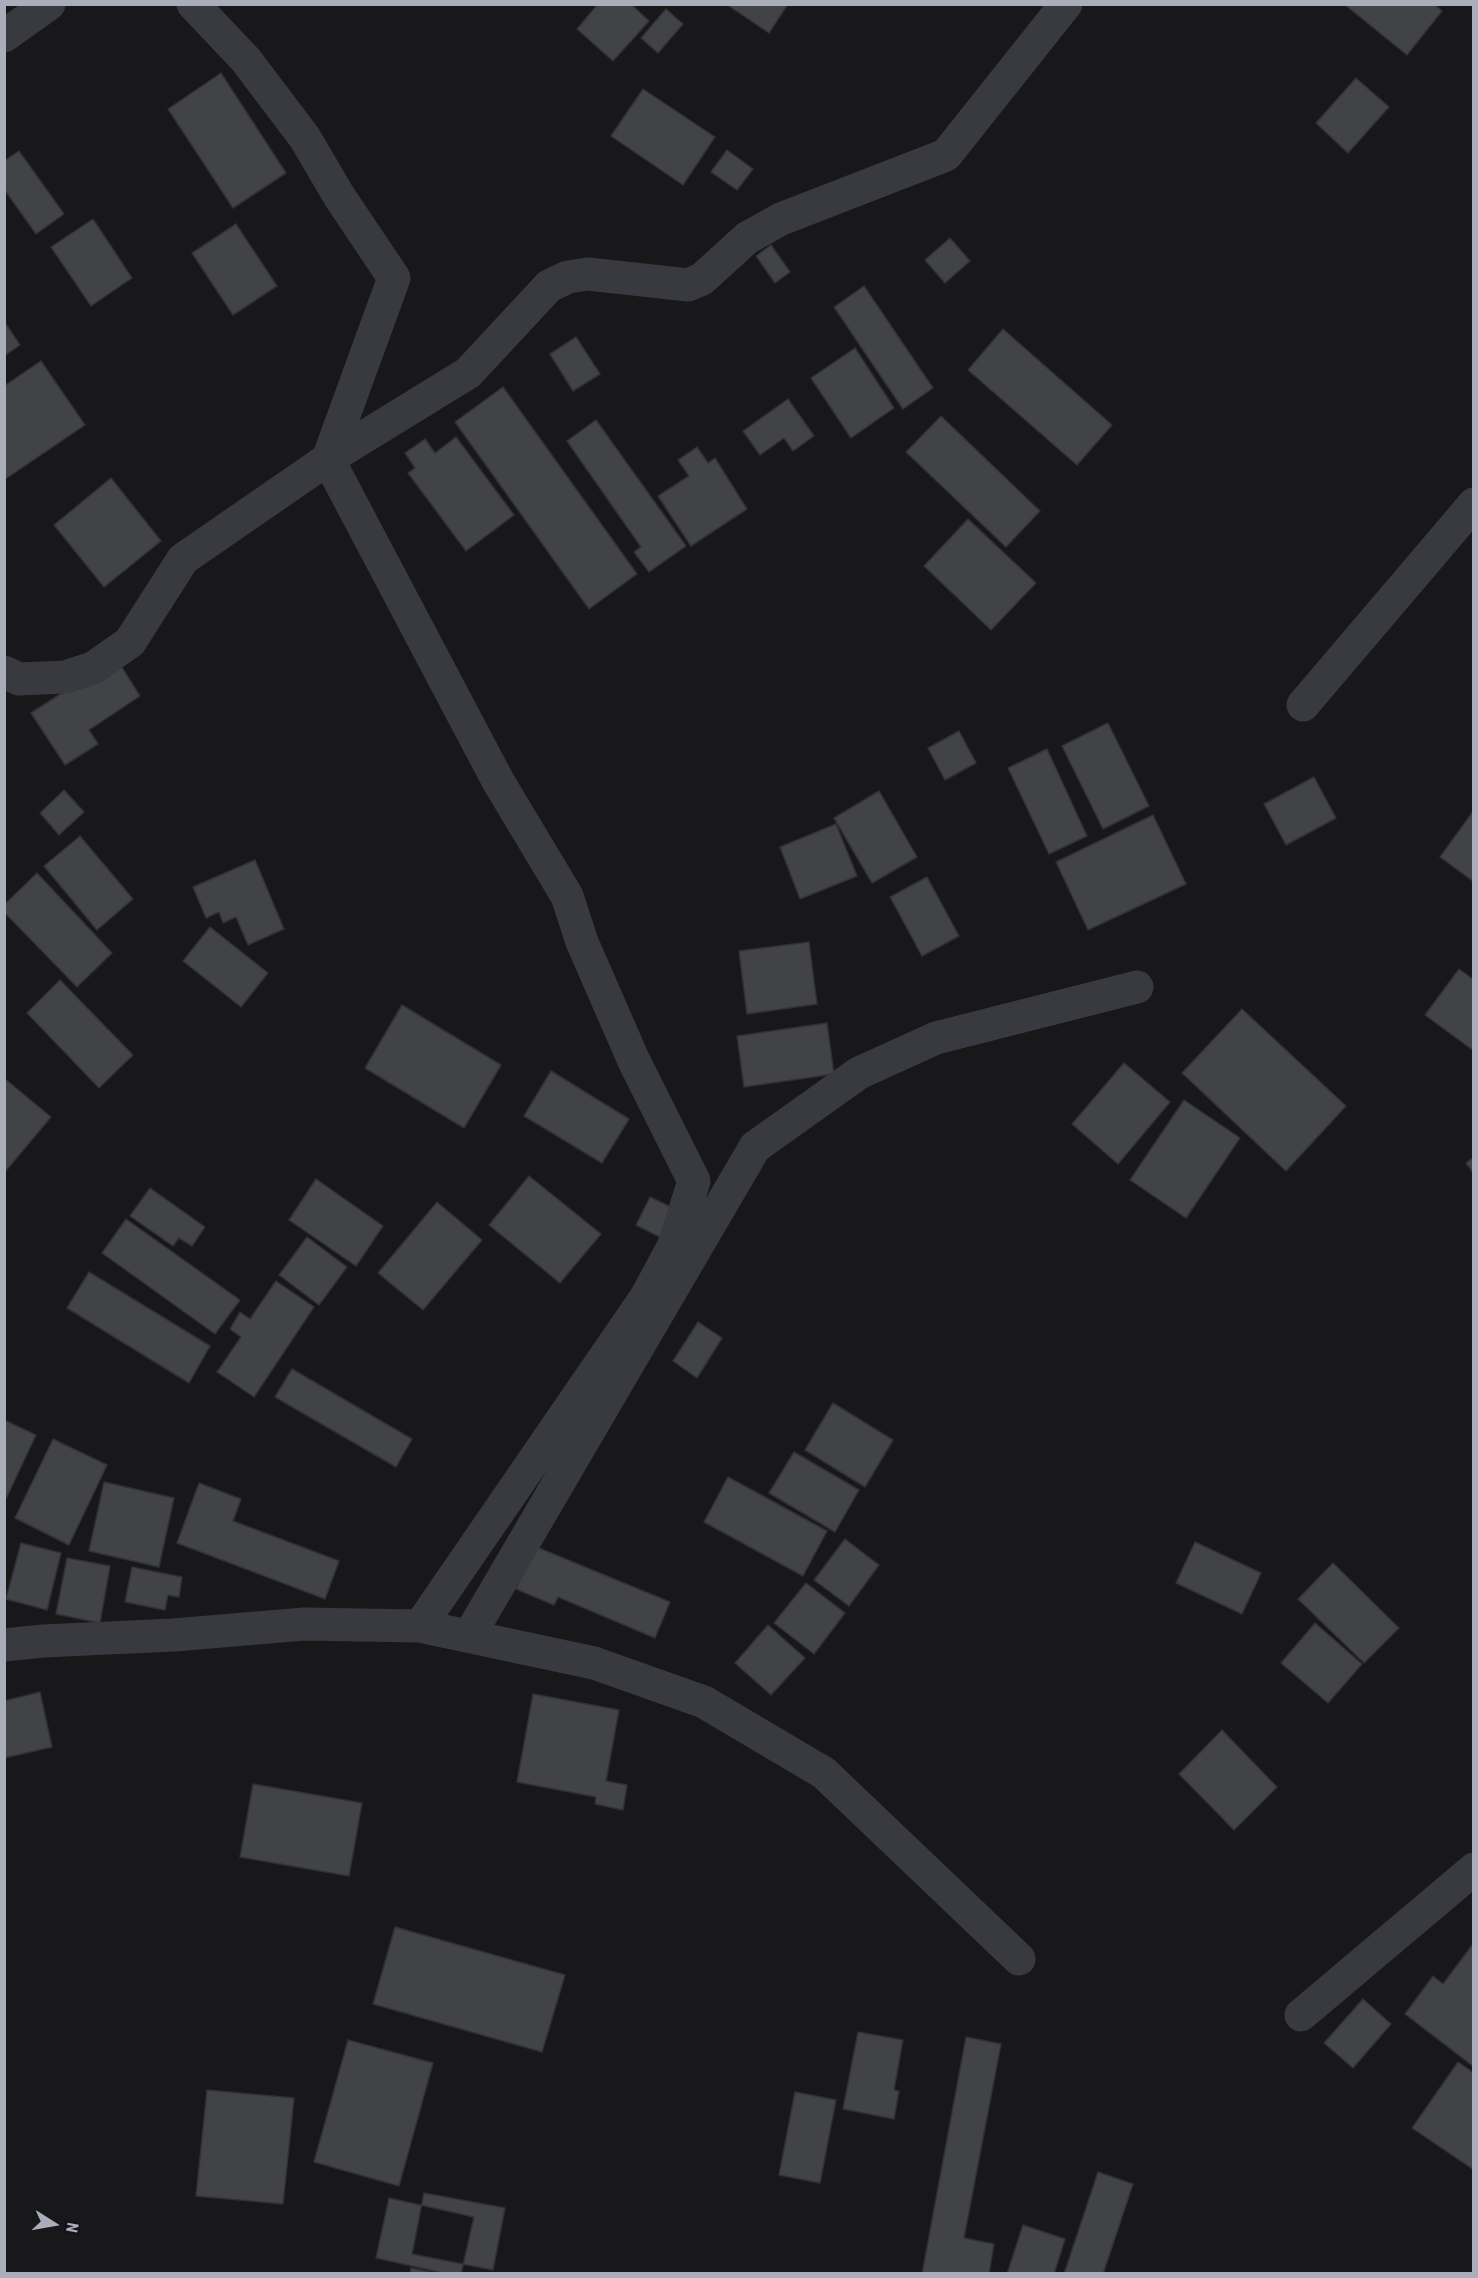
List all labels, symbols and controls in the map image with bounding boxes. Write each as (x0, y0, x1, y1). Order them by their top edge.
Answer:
north arrow (24, 2194, 84, 2254)
text: N (62, 2221, 82, 2234)

